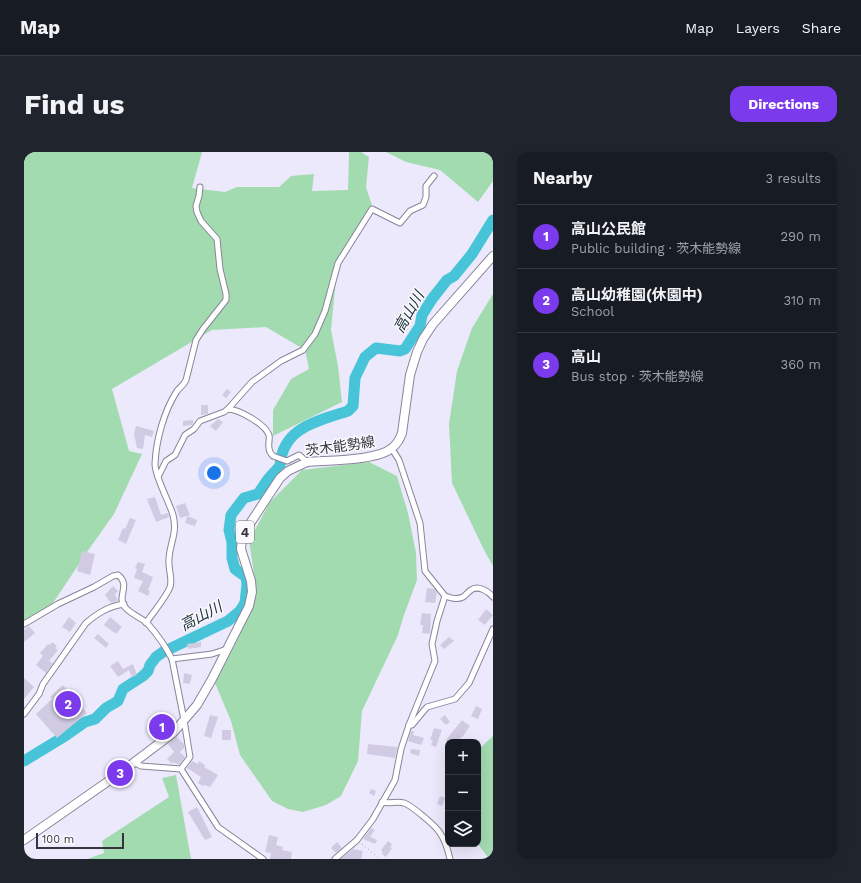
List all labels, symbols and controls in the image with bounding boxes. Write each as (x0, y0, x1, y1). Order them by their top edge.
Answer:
text: Map (20, 16, 60, 39)
text: Map (685, 20, 714, 36)
text: Layers (736, 20, 780, 36)
text: Share (802, 20, 841, 36)
button: Directions (730, 86, 837, 122)
text: Find us (24, 88, 124, 121)
text: Nearby (533, 168, 592, 188)
text: 3 results (766, 171, 821, 186)
text: 高山公民館 (571, 220, 646, 238)
text: 1 (543, 229, 549, 244)
text: 290 m (780, 229, 821, 244)
text: Public building · 茨木能勢線 (571, 241, 741, 256)
water label: 高山川 (390, 286, 429, 336)
text: 高山幼稚園(休園中) (571, 286, 703, 304)
text: 2 (542, 293, 550, 308)
text: 310 m (783, 293, 821, 308)
text: School (571, 304, 614, 319)
text: 高山 (571, 348, 601, 366)
text: 3 (542, 357, 550, 372)
text: 360 m (781, 357, 821, 372)
text: Bus stop · 茨木能勢線 (571, 369, 704, 384)
street label: 茨木能勢線 (304, 433, 376, 459)
your location (204, 463, 224, 483)
road number: 4 (236, 521, 254, 543)
water label: 高山川 (177, 597, 227, 635)
pin: 2 (55, 689, 81, 719)
pin: 1 (149, 712, 175, 742)
map controls (445, 739, 481, 847)
button: + (445, 739, 481, 775)
pin: 3 (107, 758, 133, 788)
button: − (445, 775, 481, 811)
button: layers (445, 811, 481, 847)
scale bar (36, 831, 124, 850)
text: 100 m (42, 833, 74, 846)

